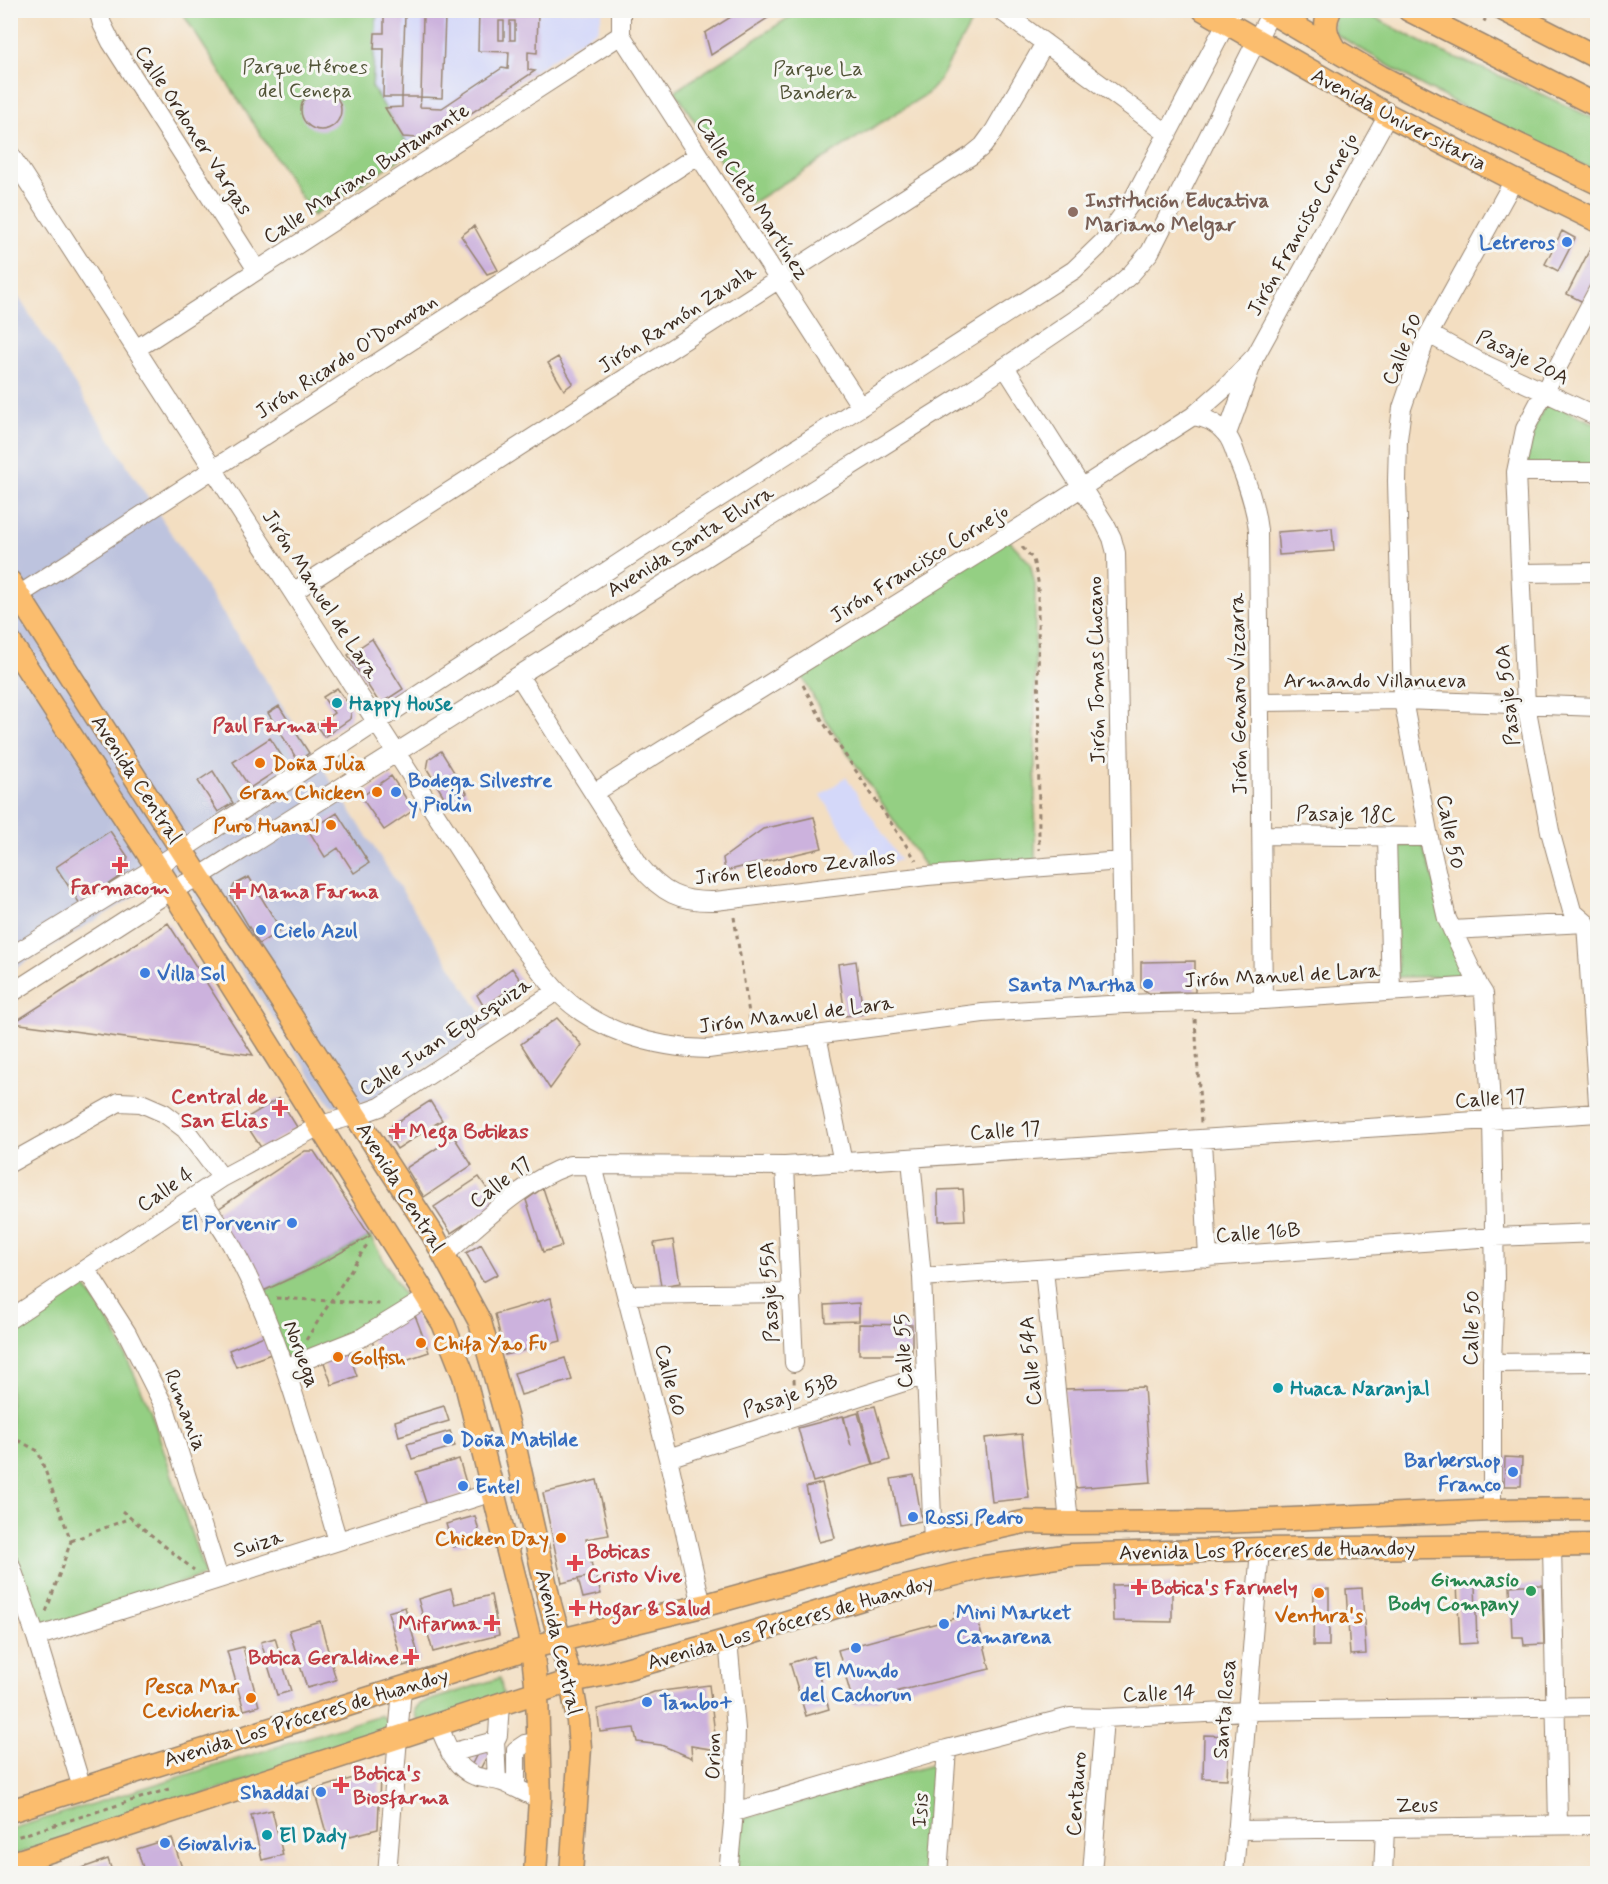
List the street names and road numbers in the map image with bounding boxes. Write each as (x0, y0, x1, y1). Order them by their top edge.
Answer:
street label: Calle Ordoner Vargas (128, 40, 259, 221)
street label: Avenida Universitaria (1306, 62, 1491, 178)
street label: Calle Mariano Bustamante (258, 97, 475, 251)
street label: Calle Cleto Martínez (689, 112, 815, 285)
street label: Jirón Francisco Cornejo (1241, 128, 1365, 321)
street label: Jirón Ramón Zavala (593, 257, 762, 380)
street label: Jirón Ricardo O'Donovan (250, 287, 443, 426)
street label: Calle 50 (1376, 309, 1430, 390)
street label: Pasaje 20A (1472, 323, 1574, 392)
street label: Avenida Santa Elvira (602, 479, 780, 605)
street label: Jirón Francisco Cornejo (825, 497, 1014, 630)
street label: Jirón Manuel de Lara (255, 505, 386, 685)
street label: Jirón Tomas Chocano (1081, 576, 1113, 764)
street label: Jirón Genaro Vizcarra (1223, 592, 1255, 795)
street label: Pasaje 50A (1489, 643, 1527, 747)
street label: Armando Villanueva (1283, 667, 1467, 695)
street label: Avenida Central (84, 710, 188, 849)
street label: Calle 50 (1429, 792, 1471, 872)
street label: Pasaje 18C (1296, 800, 1396, 830)
street label: Jirón Eleodoro Zevallos (693, 844, 897, 892)
street label: Jirón Manuel de Lara (1183, 957, 1381, 995)
street label: Calle Juan Egusquiza (354, 970, 538, 1104)
street label: Jirón Manuel de Lara (697, 989, 896, 1041)
street label: Calle 17 (1454, 1083, 1526, 1115)
street label: Calle 17 (969, 1115, 1041, 1147)
street label: Avenida Central (349, 1117, 451, 1258)
street label: Calle 17 (464, 1150, 537, 1215)
street label: Calle 4 (132, 1161, 200, 1219)
street label: Calle 16B (1215, 1216, 1302, 1250)
street label: Pasaje 55A (753, 1241, 787, 1343)
street label: Calle 50 (1457, 1290, 1487, 1366)
street label: Calle 55 (888, 1313, 920, 1389)
street label: Calle 54A (1013, 1315, 1049, 1407)
street label: Noruega (275, 1317, 326, 1392)
street label: Calle 60 (648, 1341, 693, 1419)
street label: Rumania (157, 1366, 213, 1455)
street label: Pasaje 53B (739, 1367, 842, 1424)
street label: Suiza (230, 1523, 287, 1565)
street label: Avenida Los Próceres de Huandoy (1119, 1534, 1416, 1568)
street label: Avenida Central (528, 1567, 588, 1717)
street label: Avenida Los Próceres de Huandoy (644, 1569, 937, 1677)
street label: Santa Rosa (1207, 1658, 1243, 1760)
street label: Avenida Los Próceres de Huandoy (160, 1661, 452, 1775)
street label: Calle 14 (1122, 1679, 1196, 1709)
street label: Orion (700, 1732, 728, 1780)
street label: Centauro (1060, 1751, 1094, 1837)
street label: Isis (906, 1792, 936, 1828)
street label: Zeus (1396, 1792, 1438, 1820)

